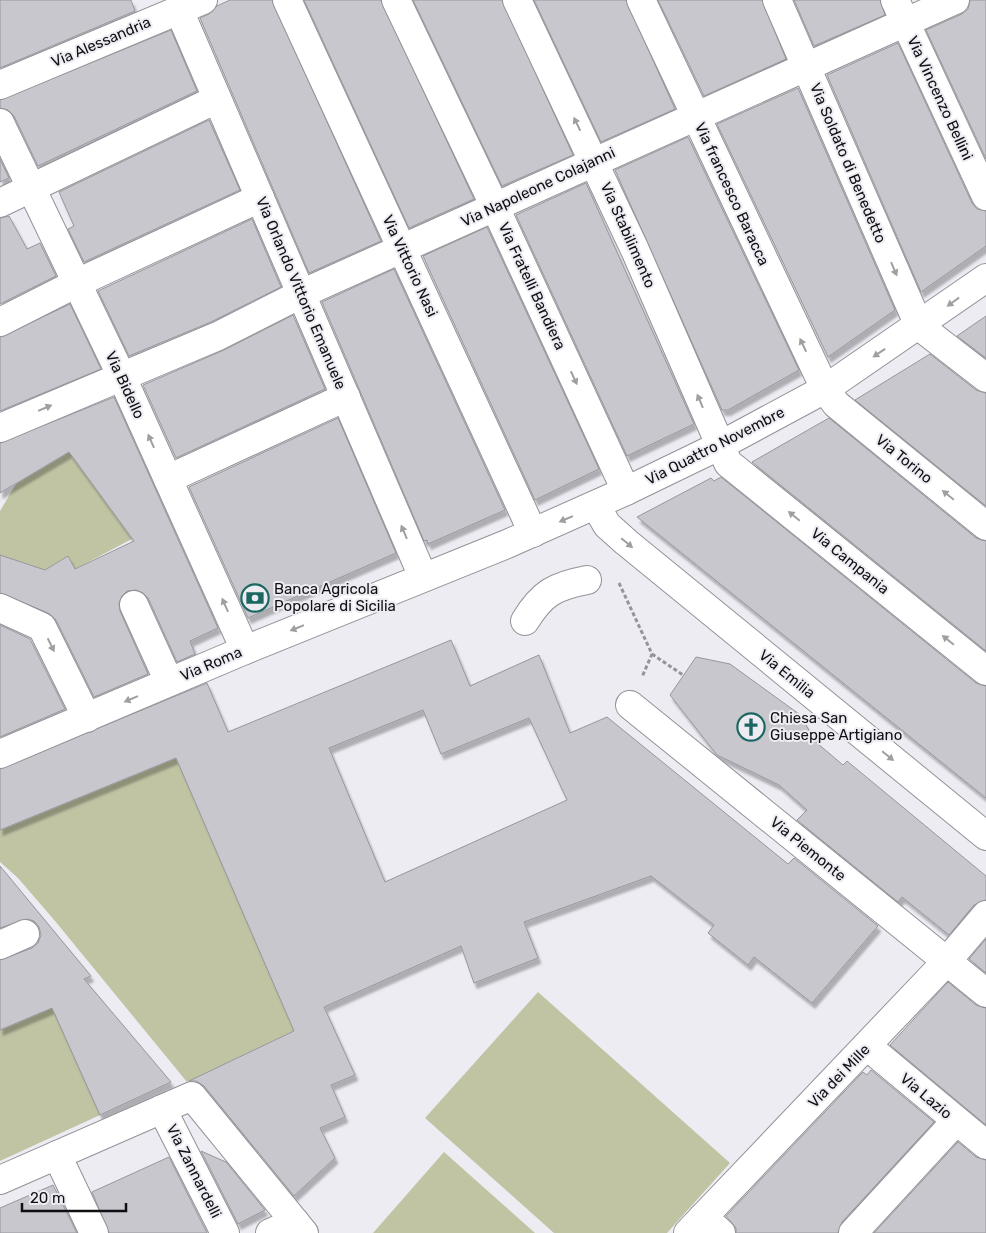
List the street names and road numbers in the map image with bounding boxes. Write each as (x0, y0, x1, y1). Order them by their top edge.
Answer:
street label: Via Alessandria (49, 13, 153, 71)
street label: Via Vincenzo Bellini (903, 33, 977, 163)
street label: Via Soldato di Benedetto (806, 80, 890, 246)
street label: Via francesco Baracca (691, 120, 773, 268)
street label: Via Napoleone Colajanni (458, 143, 618, 231)
street label: Via Stabilimento (597, 179, 659, 291)
street label: Via Orlando Vittorio Emanuele (252, 194, 350, 392)
street label: Via Vittorio Nasi (379, 212, 441, 320)
street label: Via Fratelli Bandiera (495, 219, 569, 353)
street label: Via Bidello (102, 348, 148, 422)
street label: Via Quattro Novembre (642, 403, 788, 489)
street label: Via Torino (872, 431, 936, 487)
street label: Via Campania (807, 524, 893, 598)
street label: Via Roma (177, 643, 245, 685)
street label: Via Emilia (755, 646, 819, 702)
street label: Via Piemonte (767, 813, 849, 885)
street label: Via dei Mille (804, 1041, 874, 1111)
street label: Via Lazio (896, 1069, 956, 1123)
street label: Via Zannardelli (163, 1121, 225, 1221)

